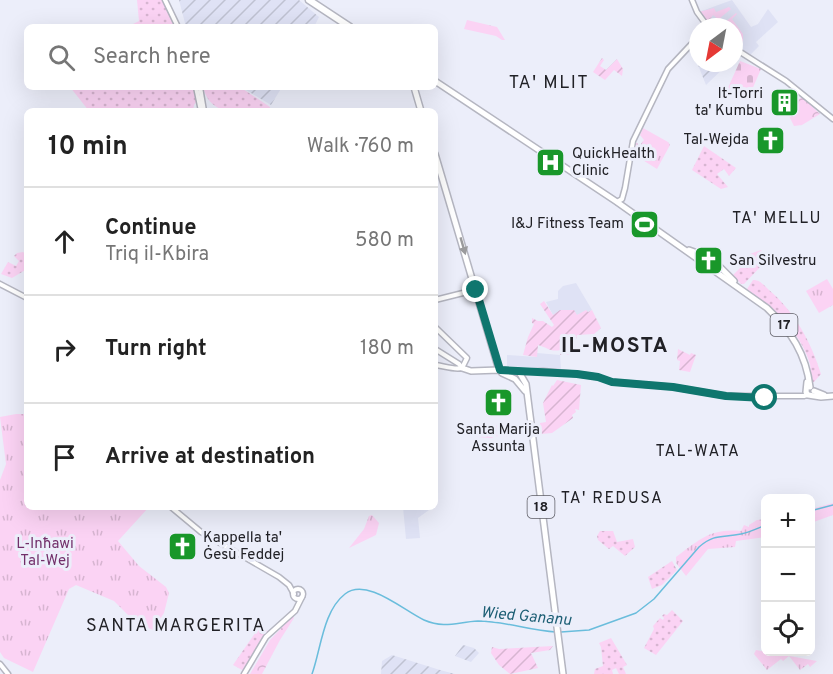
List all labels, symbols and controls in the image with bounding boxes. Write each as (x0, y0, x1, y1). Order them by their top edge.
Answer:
north arrow (689, 18, 743, 72)
search box (24, 24, 438, 90)
icon: search (45, 41, 78, 74)
text: Search here (93, 44, 211, 71)
district label: TA' MLIT (509, 72, 589, 95)
place label: It-Torri ta' Kumbu (695, 85, 763, 121)
building icon: It-Torri ta' Kumbu (768, 87, 800, 119)
church icon: Tal-Wejda (754, 124, 786, 156)
text: 10 min (48, 131, 128, 164)
place label: Tal-Wejda (683, 131, 749, 150)
text: Walk · 760 m (307, 134, 414, 160)
place label: QuickHealth Clinic (572, 145, 655, 181)
hospital icon: QuickHealth Clinic (535, 147, 567, 179)
sports icon: I&J Fitness Team (629, 208, 661, 240)
district label: TA' MELLU (732, 209, 822, 229)
text: Continue (105, 215, 196, 242)
place label: I&J Fitness Team (511, 215, 624, 234)
icon: ahead (48, 225, 81, 258)
text: 580 m (355, 228, 414, 254)
one-way arrow (459, 237, 468, 255)
text: Triq il-Kbira (105, 242, 209, 268)
church icon: San Silvestru (692, 245, 724, 277)
place label: San Silvestru (729, 252, 816, 271)
route end (462, 276, 488, 302)
road number: 17 (770, 314, 798, 336)
icon: right (48, 333, 81, 366)
district label: IL-MOSTA (561, 333, 669, 360)
text: Turn right (105, 336, 207, 363)
text: 180 m (360, 336, 414, 362)
route start (751, 384, 777, 410)
church icon: Santa Marija Assunta (482, 387, 514, 419)
place label: Santa Marija Assunta (456, 421, 540, 457)
icon: arrive (48, 441, 81, 474)
district label: TAL-WATA (656, 442, 740, 462)
text: Arrive at destination (105, 444, 315, 471)
district label: TA' REDUSA (561, 489, 663, 509)
map controls (761, 494, 815, 656)
button: + (761, 494, 815, 548)
road number: 18 (528, 496, 554, 518)
place label: Kappella ta' Ġesù Feddej (203, 529, 284, 565)
church icon: Kappella ta' Ġesù Feddej (166, 531, 198, 563)
park label: L-Inħawi Tal-Wej (16, 535, 74, 571)
button: − (761, 548, 815, 602)
button: locate (761, 602, 815, 656)
water label: Wied Gananu (480, 603, 572, 631)
district label: SANTA MARGERITA (86, 615, 266, 638)

